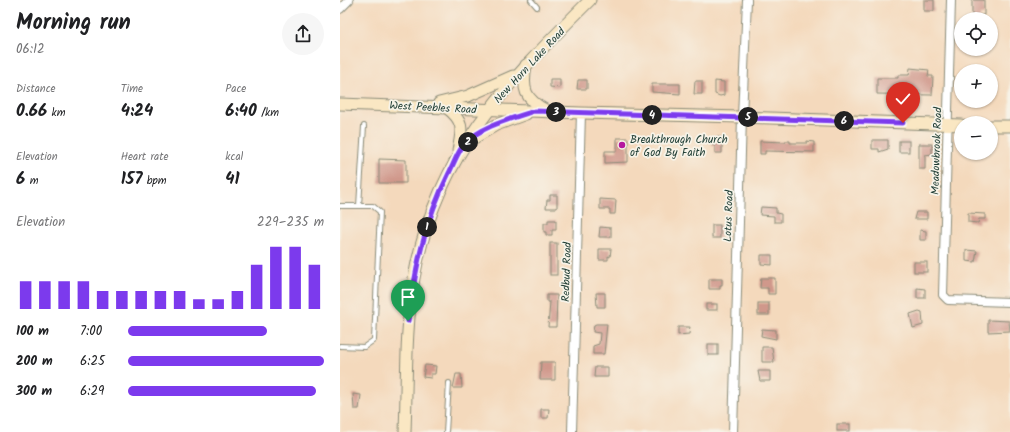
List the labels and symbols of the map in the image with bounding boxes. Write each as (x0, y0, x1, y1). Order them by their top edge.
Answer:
street label: New Horn Lake Road (490, 23, 570, 108)
pin (886, 82, 920, 123)
street label: West Peebles Road (389, 97, 478, 119)
pin: 3 (546, 102, 566, 122)
pin: 4 (642, 105, 662, 125)
street label: Meadowbrook Road (926, 106, 948, 195)
pin: 5 (738, 107, 758, 127)
pin: 6 (834, 111, 854, 131)
place label: Breakthrough Church of God By Faith (630, 131, 728, 162)
pin: 2 (458, 132, 478, 152)
marker: Breakthrough Church of God By Faith (617, 140, 627, 150)
street label: Lotus Road (719, 189, 739, 242)
pin: 1 (417, 217, 437, 237)
street label: Redbud Road (557, 241, 577, 302)
pin (391, 280, 425, 321)

